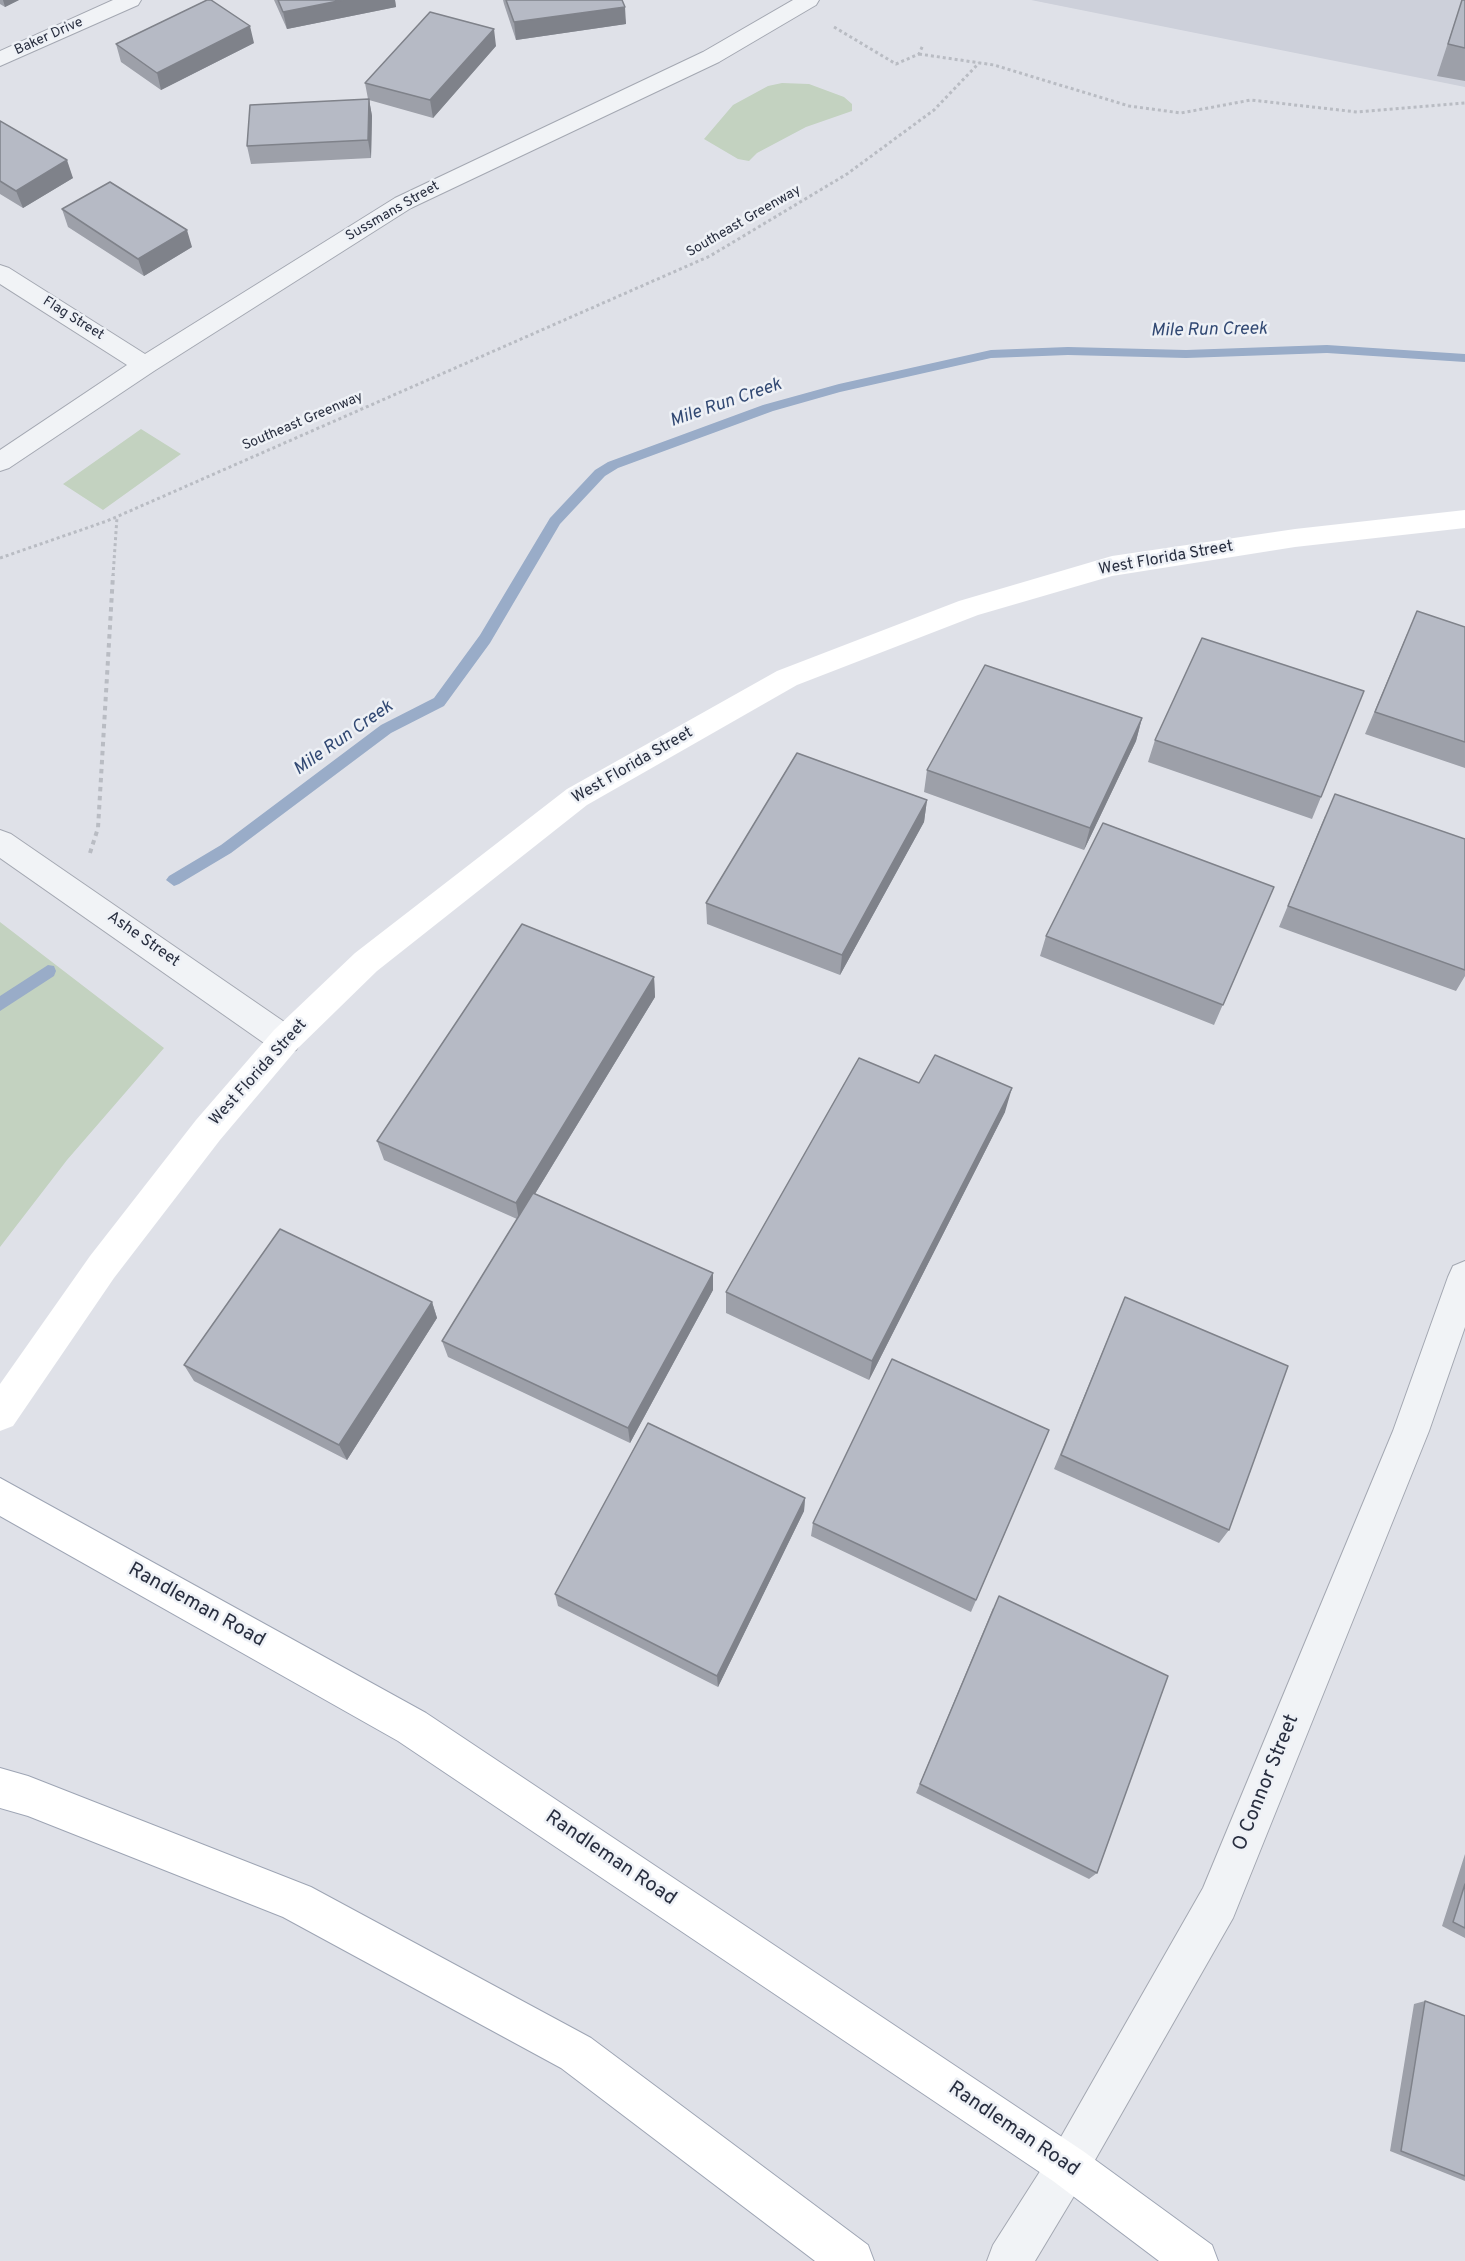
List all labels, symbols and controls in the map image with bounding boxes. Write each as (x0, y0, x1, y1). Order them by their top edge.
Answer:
street label: Baker Drive (12, 14, 86, 60)
street label: Sussmans Street (343, 178, 443, 246)
street label: Southeast Greenway (684, 182, 804, 262)
street label: Flag Street (39, 294, 107, 344)
water label: Mile Run Creek (1151, 319, 1267, 343)
water label: Mile Run Creek (667, 375, 785, 433)
street label: Southeast Greenway (240, 389, 366, 455)
street label: West Florida Street (1097, 538, 1235, 580)
water label: Mile Run Creek (290, 697, 398, 781)
street label: West Florida Street (569, 724, 697, 808)
street label: Ashe Street (103, 908, 183, 972)
street label: West Florida Street (206, 1016, 312, 1130)
street label: Randleman Road (123, 1558, 269, 1654)
street label: O Connor Street (1229, 1711, 1305, 1855)
street label: Randleman Road (540, 1806, 680, 1912)
street label: Randleman Road (943, 2077, 1083, 2183)

